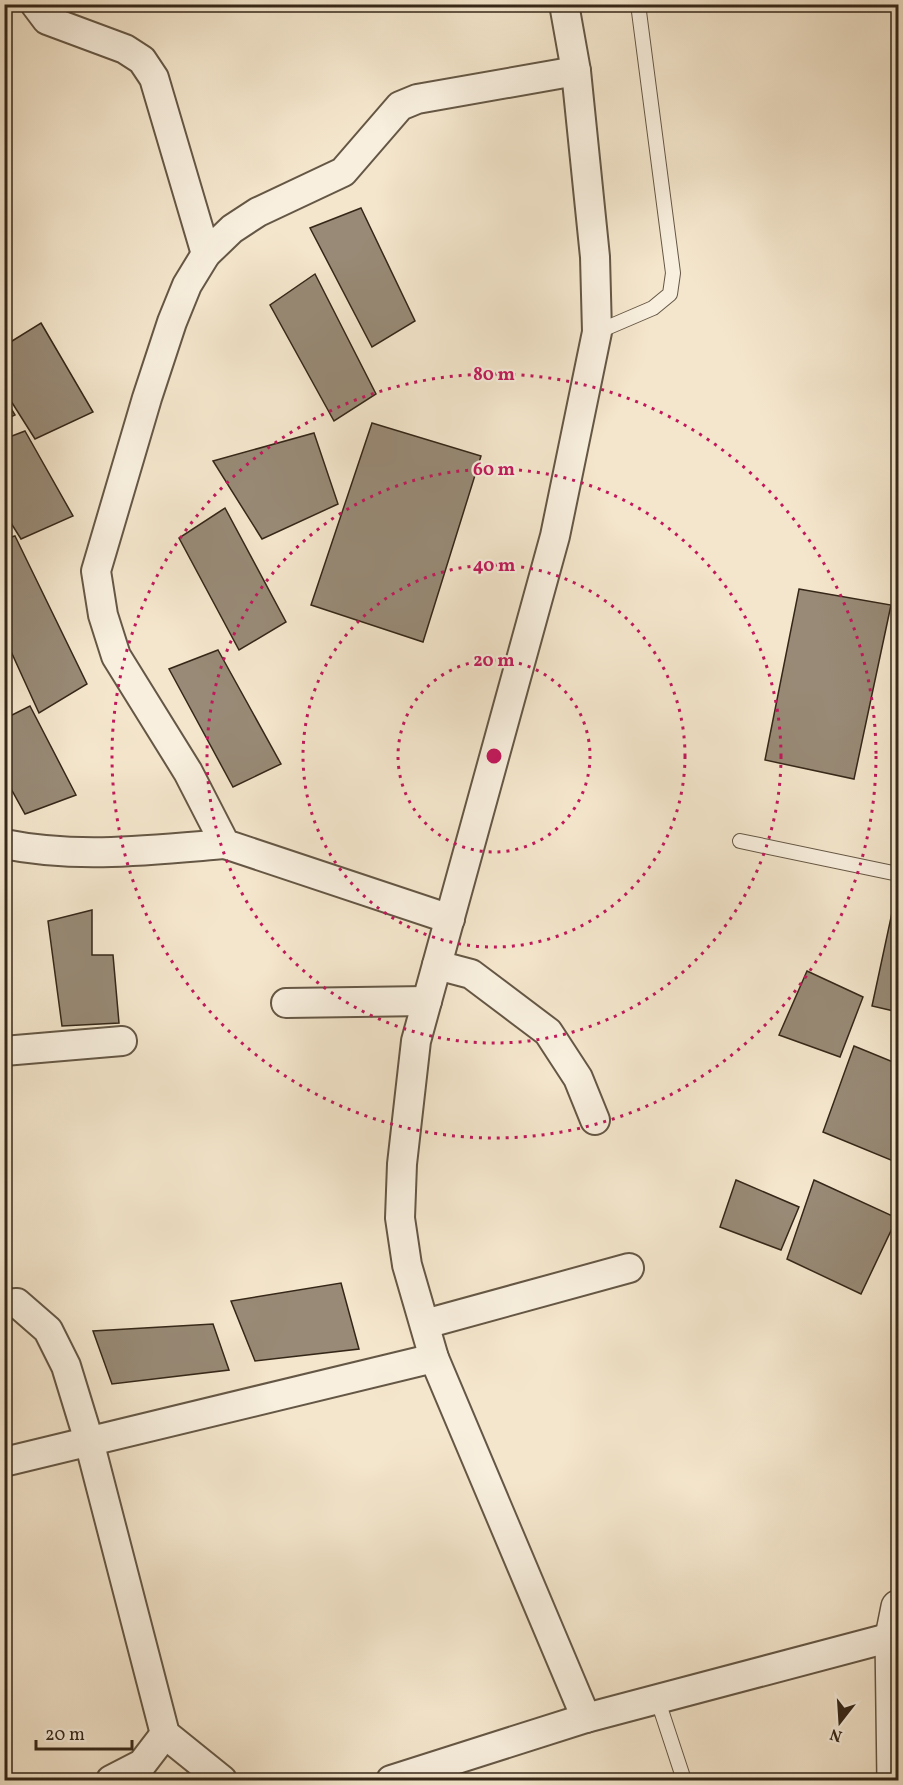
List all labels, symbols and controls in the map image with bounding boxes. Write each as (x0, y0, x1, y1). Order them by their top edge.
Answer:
text: 80 m (473, 363, 515, 388)
text: 60 m (473, 458, 515, 483)
text: 40 m (473, 554, 515, 579)
text: 20 m (473, 649, 515, 674)
centre of rings (484, 746, 504, 766)
north arrow (810, 1692, 870, 1752)
scale bar (36, 1713, 132, 1751)
text: N (827, 1722, 845, 1747)
text: 20 m (45, 1723, 85, 1748)

